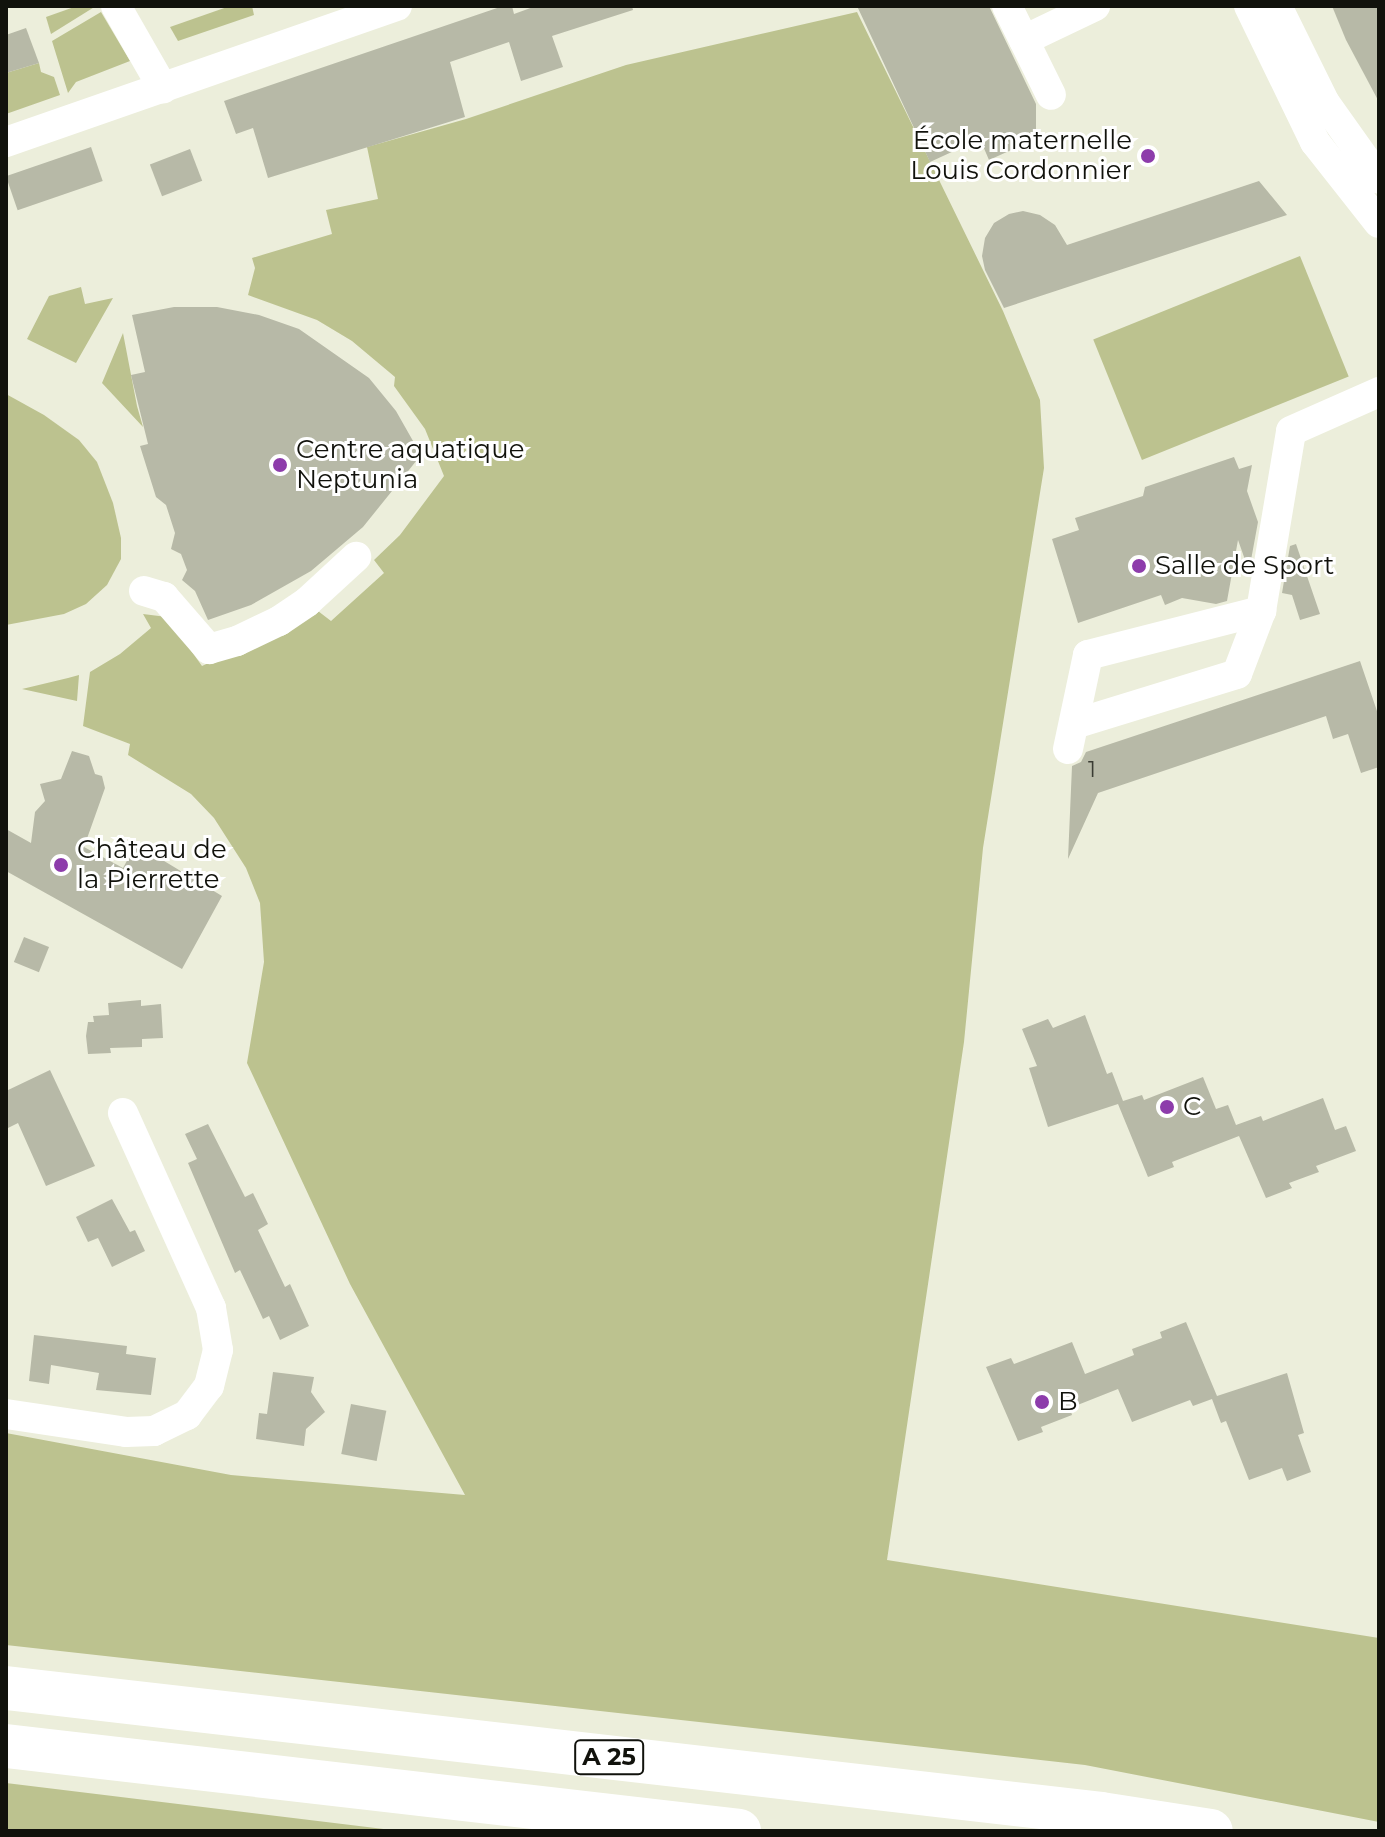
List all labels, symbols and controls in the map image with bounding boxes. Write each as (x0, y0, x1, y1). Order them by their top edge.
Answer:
place label: École maternelle Louis Cordonnier (910, 125, 1132, 186)
marker: École maternelle Louis Cordonnier (1139, 147, 1157, 165)
place label: Centre aquatique Neptunia (296, 434, 524, 496)
marker: Centre aquatique Neptunia (271, 456, 289, 474)
place label: Salle de Sport (1155, 550, 1334, 582)
marker: Salle de Sport (1130, 557, 1148, 575)
house number: 1 (1088, 757, 1096, 783)
place label: Château de la Pierrette (77, 834, 227, 896)
marker: Château de la Pierrette (52, 856, 70, 874)
place label: C (1183, 1091, 1201, 1123)
marker: C (1158, 1098, 1176, 1116)
place label: B (1058, 1386, 1078, 1418)
marker: B (1033, 1393, 1051, 1411)
road number: A 25 (573, 1737, 645, 1777)

